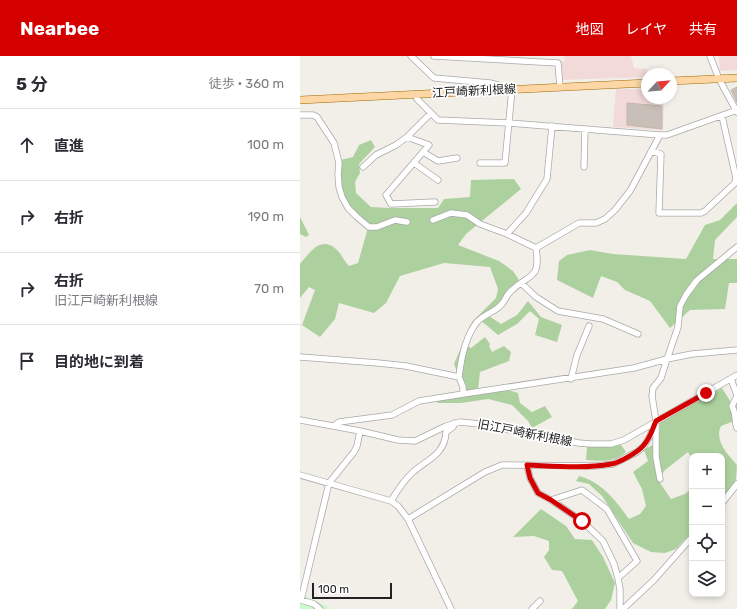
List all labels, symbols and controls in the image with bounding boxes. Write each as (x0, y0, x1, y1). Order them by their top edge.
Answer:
text: Nearbee (20, 17, 99, 40)
text: 地図 (575, 21, 603, 38)
text: レイヤ (625, 21, 667, 38)
text: 共有 (689, 21, 717, 38)
north arrow (641, 68, 677, 104)
text: 5 分 (16, 74, 48, 94)
text: 徒歩 · 360 m (209, 76, 284, 91)
street label: 江戸崎新利根線 (432, 82, 516, 100)
icon: ahead (16, 134, 38, 156)
text: 直進 (54, 137, 84, 155)
text: 100 m (247, 137, 284, 152)
icon: right (16, 206, 38, 228)
text: 右折 (54, 209, 84, 227)
text: 190 m (248, 209, 284, 224)
text: 右折 (54, 272, 84, 290)
icon: right (16, 278, 38, 300)
text: 70 m (254, 281, 284, 296)
text: 旧江戸崎新利根線 (54, 293, 158, 308)
icon: arrive (16, 350, 38, 372)
text: 目的地に到着 (54, 353, 144, 371)
route end (697, 384, 715, 402)
street label: 旧江戸崎新利根線 (477, 417, 573, 449)
map controls (689, 453, 725, 597)
button: + (689, 453, 725, 489)
button: − (689, 489, 725, 525)
route start (573, 512, 591, 530)
button: locate (689, 525, 725, 561)
button: layers (689, 561, 725, 597)
scale bar (312, 581, 392, 600)
text: 100 m (318, 583, 349, 596)

